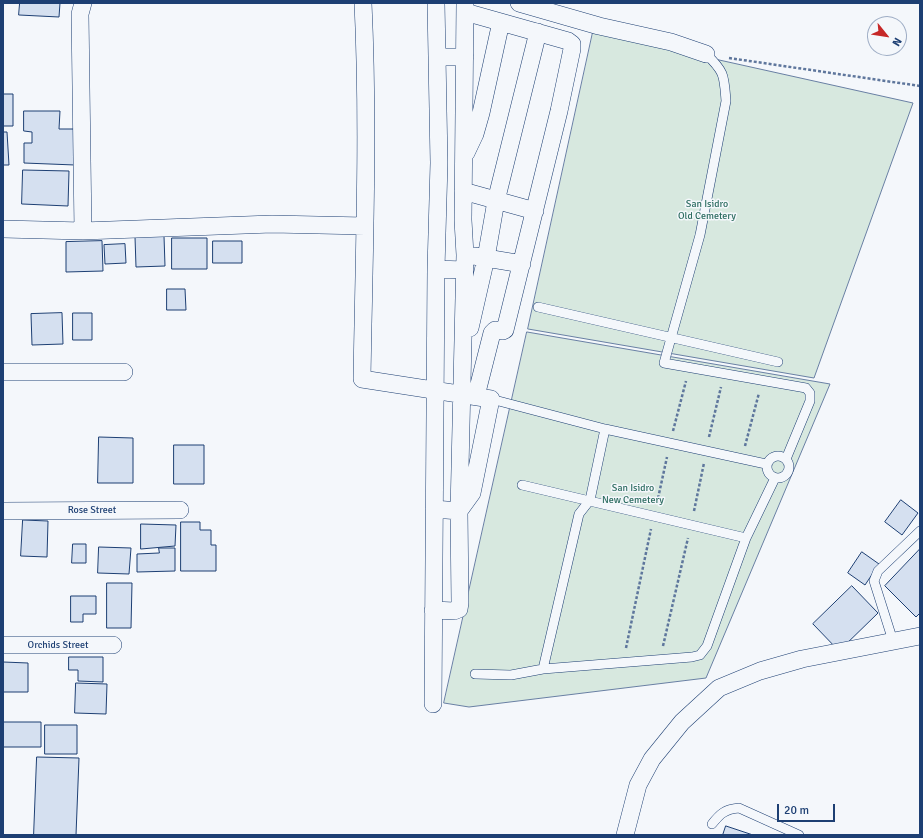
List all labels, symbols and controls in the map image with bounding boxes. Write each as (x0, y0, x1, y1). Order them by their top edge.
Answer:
north arrow (867, 16, 907, 56)
text: N (889, 35, 905, 48)
park label: San Isidro Old Cemetery (678, 198, 736, 222)
park label: San Isidro New Cemetery (602, 482, 664, 506)
street label: Rose Street (68, 504, 116, 516)
street label: Orchids Street (28, 639, 88, 651)
scale bar (779, 796, 837, 822)
text: 20 m (784, 803, 809, 818)

